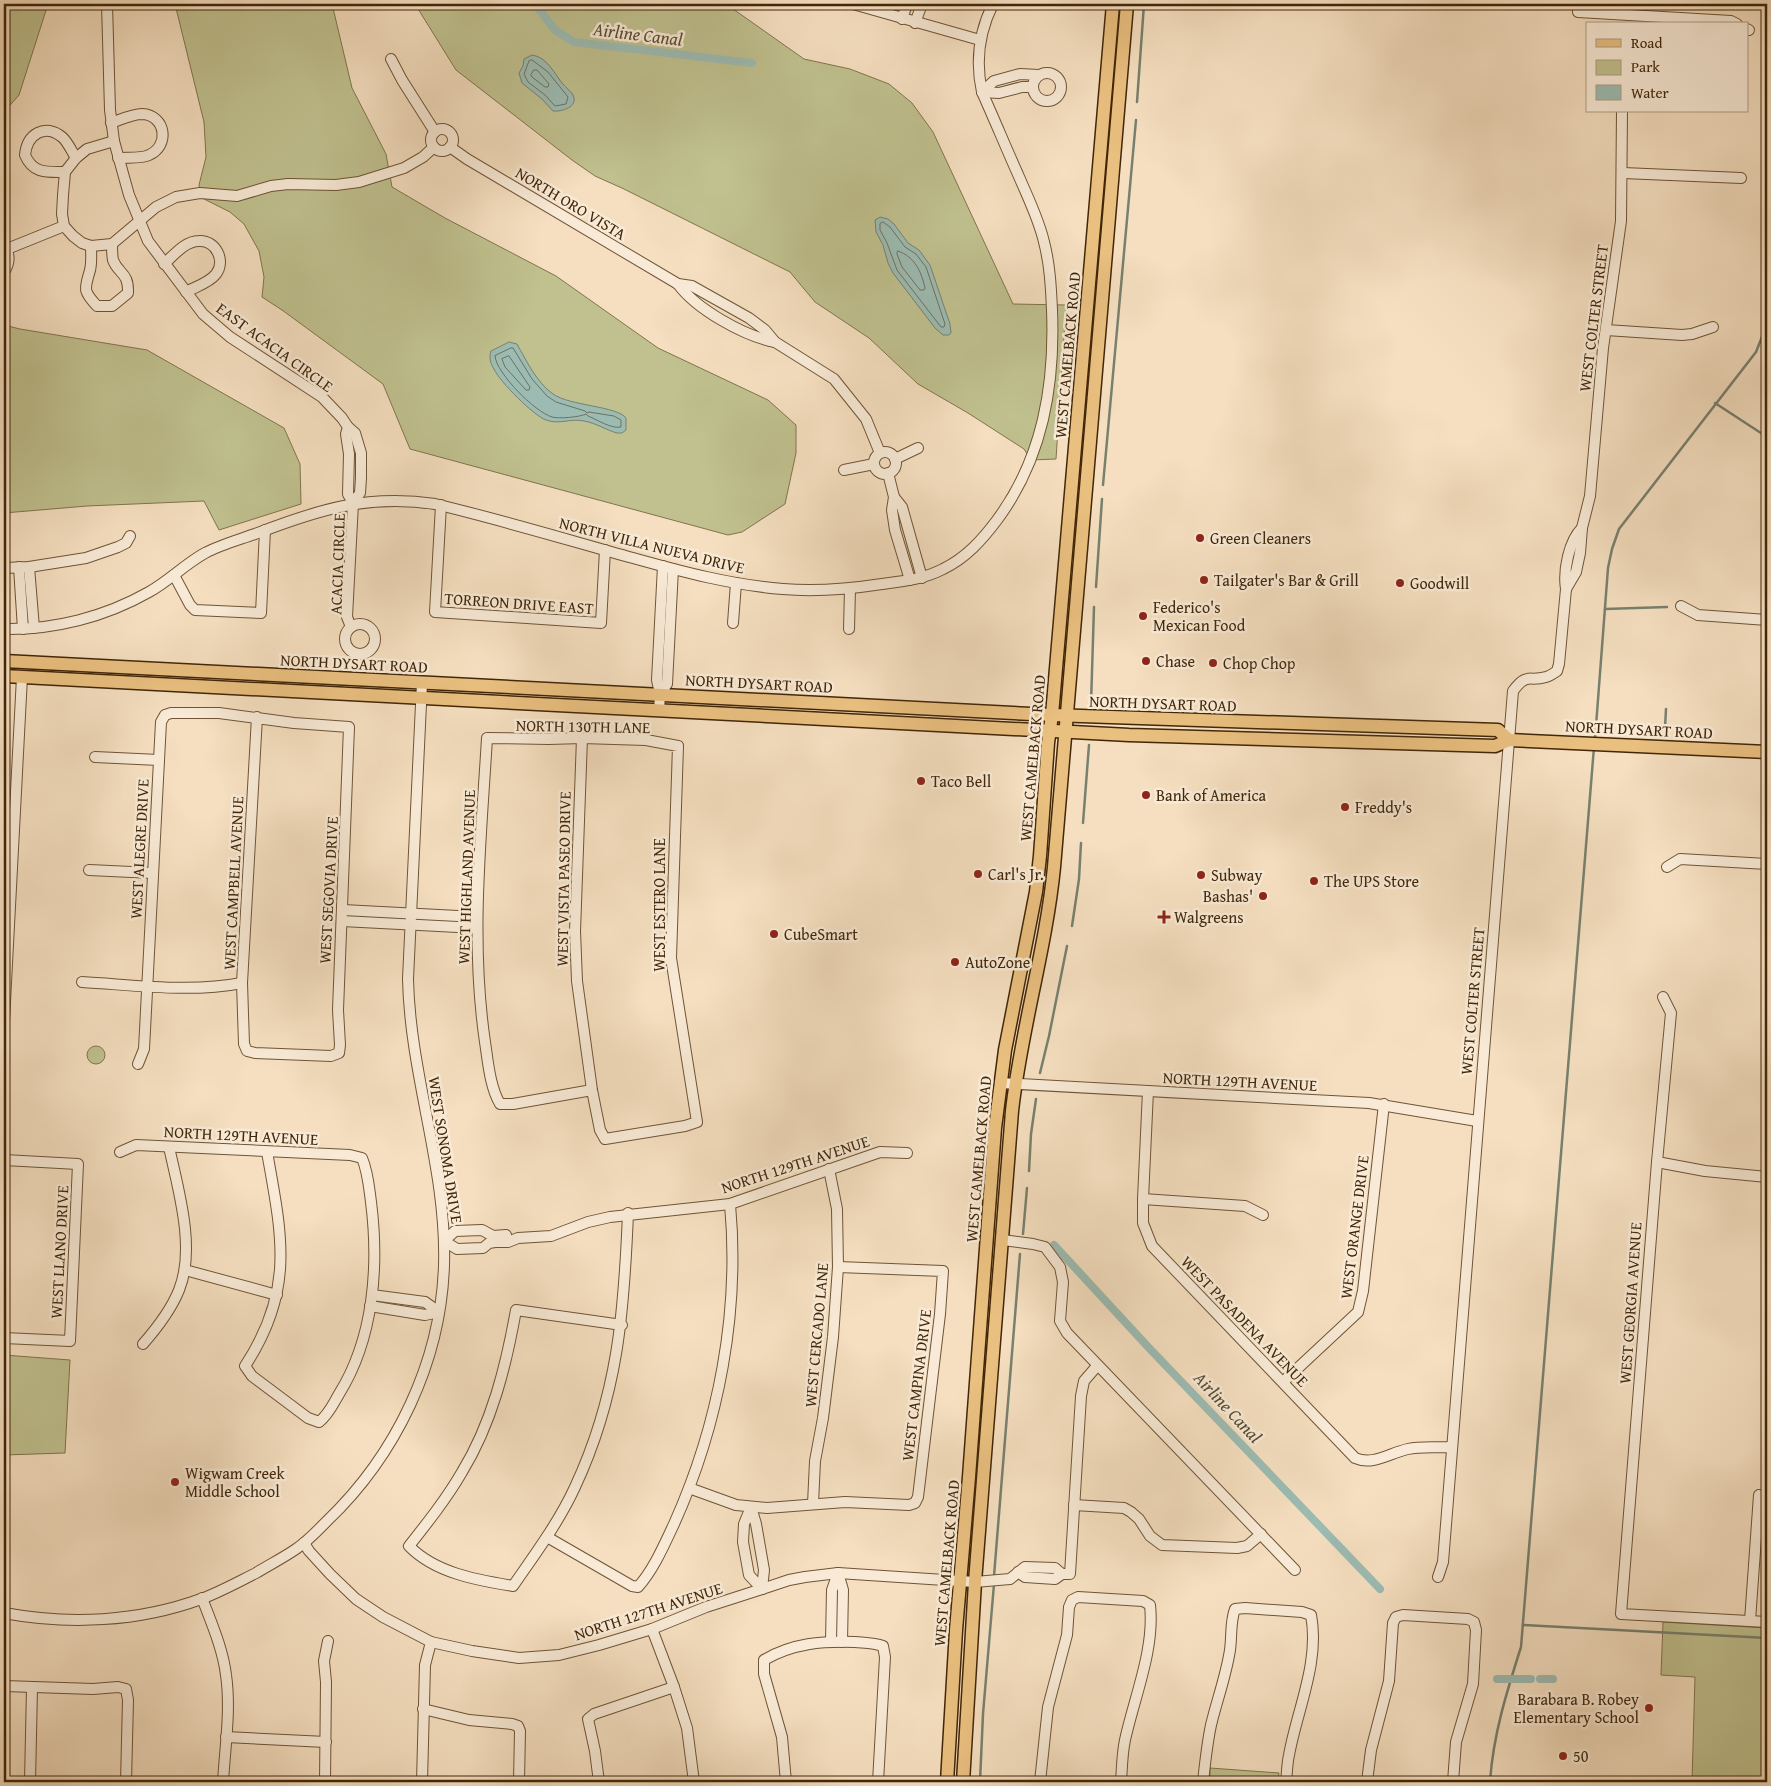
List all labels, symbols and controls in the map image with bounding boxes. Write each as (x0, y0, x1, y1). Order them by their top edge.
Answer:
water label: Airline Canal (591, 15, 685, 53)
legend (1586, 22, 1748, 112)
text: Road (1631, 32, 1662, 53)
text: Park (1631, 56, 1660, 77)
text: Water (1631, 82, 1669, 103)
street label: NORTH ORO VISTA (511, 160, 631, 246)
street label: WEST COLTER STREET (1572, 243, 1614, 393)
street label: WEST CAMELBACK ROAD (1048, 270, 1086, 439)
street label: EAST ACACIA CIRCLE (212, 296, 338, 398)
street label: NORTH VILLA NUEVA DRIVE (557, 510, 747, 580)
street label: ACACIA CIRCLE (323, 513, 351, 615)
place label: Green Cleaners (1210, 526, 1311, 550)
marker: Green Cleaners (1194, 532, 1206, 544)
place label: Tailgater's Bar & Grill (1214, 568, 1359, 592)
place label: Goodwill (1410, 571, 1470, 595)
marker: Tailgater's Bar & Grill (1198, 574, 1210, 586)
marker: Goodwill (1394, 577, 1406, 589)
street label: TORREON DRIVE EAST (444, 586, 594, 620)
place label: Federico's Mexican Food (1153, 595, 1246, 637)
marker: Federico's Mexican Food (1137, 610, 1149, 622)
street label: NORTH DYSART ROAD (280, 647, 429, 679)
place label: Chase (1156, 649, 1195, 673)
place label: Chop Chop (1223, 651, 1296, 675)
marker: Chase (1140, 655, 1152, 667)
marker: Chop Chop (1207, 657, 1219, 669)
street label: NORTH DYSART ROAD (685, 667, 834, 699)
street label: WEST CAMELBACK ROAD (1013, 673, 1051, 842)
street label: NORTH DYSART ROAD (1089, 688, 1237, 718)
street label: NORTH 130TH LANE (516, 713, 650, 739)
street label: NORTH DYSART ROAD (1565, 713, 1714, 745)
place label: Taco Bell (931, 769, 992, 793)
marker: Taco Bell (915, 775, 927, 787)
street label: WEST ALEGRE DRIVE (123, 778, 155, 920)
place label: Bank of America (1156, 783, 1267, 807)
street label: WEST HIGHLAND AVENUE (451, 789, 481, 965)
marker: Bank of America (1140, 789, 1152, 801)
street label: WEST VISTA PASEO DRIVE (549, 791, 577, 967)
street label: WEST CAMPBELL AVENUE (216, 795, 250, 971)
place label: Freddy's (1355, 795, 1412, 819)
marker: Freddy's (1339, 801, 1351, 813)
street label: WEST SEGOVIA DRIVE (312, 816, 344, 964)
street label: WEST ESTERO LANE (647, 838, 671, 972)
place label: Carl's Jr. (988, 862, 1044, 886)
place label: Subway (1211, 863, 1262, 887)
marker: Carl's Jr. (972, 868, 984, 880)
marker: Subway (1195, 869, 1207, 881)
place label: The UPS Store (1324, 869, 1419, 893)
marker: The UPS Store (1308, 875, 1320, 887)
place label: Bashas' (1203, 884, 1253, 908)
marker: Bashas' (1257, 890, 1269, 902)
place label: Walgreens (1174, 905, 1244, 929)
marker: Walgreens (1158, 911, 1170, 923)
place label: CubeSmart (784, 922, 858, 946)
street label: WEST COLTER STREET (1454, 926, 1490, 1076)
marker: CubeSmart (768, 928, 780, 940)
place label: AutoZone (965, 950, 1030, 974)
marker: AutoZone (949, 956, 961, 968)
street label: NORTH 129TH AVENUE (1162, 1065, 1318, 1097)
street label: WEST CAMELBACK ROAD (959, 1074, 997, 1243)
street label: WEST SONOMA DRIVE (423, 1075, 469, 1225)
street label: NORTH 129TH AVENUE (163, 1119, 319, 1151)
street label: NORTH 129TH AVENUE (718, 1129, 872, 1199)
street label: WEST ORANGE DRIVE (1333, 1154, 1375, 1300)
street label: WEST LLANO DRIVE (44, 1185, 74, 1319)
street label: WEST GEORGIA AVENUE (1612, 1221, 1648, 1385)
street label: WEST PASADENA AVENUE (1176, 1250, 1314, 1392)
street label: WEST CERCADO LANE (798, 1262, 834, 1408)
street label: WEST CAMPINA DRIVE (895, 1308, 937, 1462)
water label: Airline Canal (1187, 1364, 1269, 1449)
place label: Wigwam Creek Middle School (185, 1461, 285, 1503)
marker: Wigwam Creek Middle School (169, 1476, 181, 1488)
street label: WEST CAMELBACK ROAD (927, 1478, 965, 1647)
street label: NORTH 127TH AVENUE (571, 1576, 725, 1646)
place label: Barabara B. Robey Elementary School (1514, 1687, 1640, 1729)
marker: Barabara B. Robey Elementary School (1643, 1702, 1655, 1714)
place label: 50 (1573, 1744, 1589, 1768)
marker: 50 (1557, 1750, 1569, 1762)

